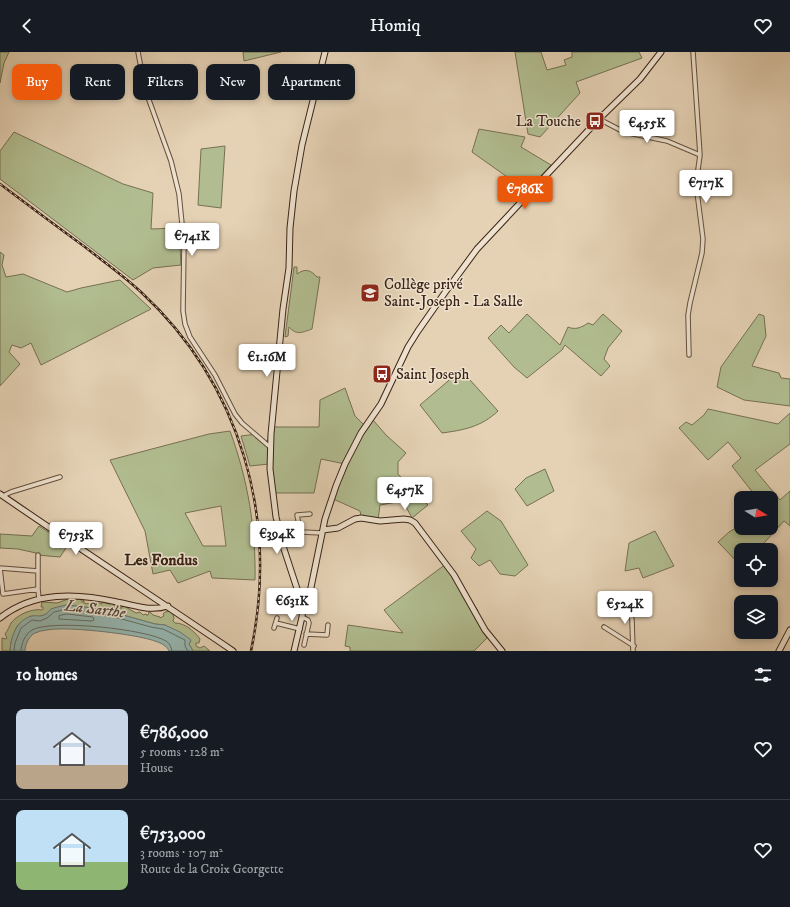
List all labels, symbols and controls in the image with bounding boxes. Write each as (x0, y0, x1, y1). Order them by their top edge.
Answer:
icon: back (16, 15, 38, 37)
text: Homiq (370, 15, 420, 37)
icon: heart (752, 15, 774, 37)
chip: Buy (12, 64, 62, 100)
chip: Rent (70, 64, 125, 100)
chip: Filters (133, 64, 198, 100)
chip: New (206, 64, 260, 100)
chip: Apartment (268, 64, 355, 100)
bus stop icon: La Touche (584, 110, 606, 132)
pin: €455K (619, 110, 675, 144)
place label: La Touche (516, 112, 581, 131)
text: €455K (628, 115, 666, 131)
pin: €717K (678, 170, 734, 204)
text: €717K (688, 175, 724, 191)
pin: €786K (497, 176, 553, 210)
text: €786K (507, 181, 543, 197)
pin: €741K (164, 223, 220, 257)
text: €741K (174, 228, 210, 244)
place label: Collège privé Saint-Joseph - La Salle (384, 275, 523, 311)
school or university icon: Collège privé Saint-Joseph - La Salle (359, 282, 381, 304)
pin: €1.16M (234, 344, 300, 378)
text: €1.16M (248, 349, 286, 365)
bus stop icon: Saint Joseph (371, 363, 393, 385)
place label: Saint Joseph (396, 365, 470, 384)
pin: €457K (377, 477, 433, 511)
text: €457K (386, 482, 424, 498)
north arrow (734, 491, 778, 535)
map controls (734, 491, 778, 639)
pin: €394K (249, 521, 305, 555)
pin: €753K (48, 522, 104, 556)
text: €394K (259, 526, 295, 542)
text: €753K (59, 527, 93, 543)
button: locate (734, 543, 778, 587)
district label: Les Fondus (124, 550, 198, 570)
pin: €631K (264, 588, 320, 622)
pin: €524K (597, 591, 653, 625)
text: €631K (275, 593, 309, 609)
water label: La Sarthe (63, 595, 127, 623)
button: layers (734, 595, 778, 639)
text: €524K (606, 596, 644, 612)
text: 10 homes (16, 664, 78, 686)
icon: filters (752, 664, 774, 686)
text: €786,000 (140, 722, 208, 744)
icon: home (48, 725, 96, 773)
icon: heart (752, 738, 774, 760)
text: 5 rooms · 128 m² (140, 744, 224, 760)
text: House (140, 760, 173, 776)
text: €753,000 (140, 823, 206, 845)
icon: home (48, 826, 96, 874)
icon: heart (752, 839, 774, 861)
text: 3 rooms · 107 m² (140, 845, 223, 861)
text: Route de la Croix Georgette (140, 861, 284, 877)

